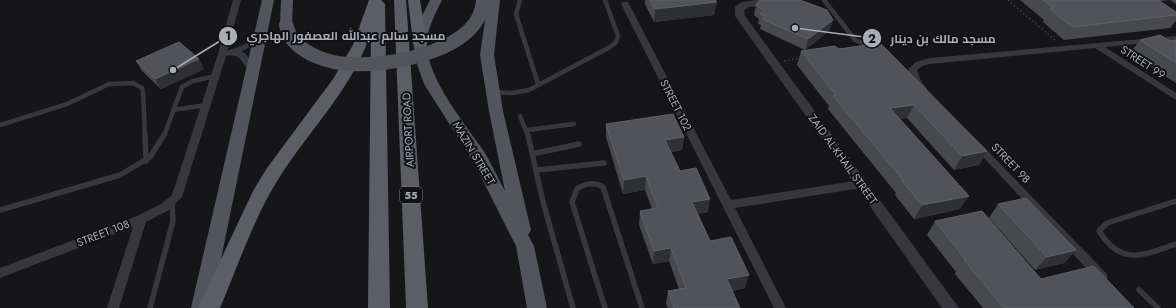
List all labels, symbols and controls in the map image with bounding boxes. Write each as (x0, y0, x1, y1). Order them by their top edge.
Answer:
callout: مسجد سالم عبدالله العصفور الهاجري (218, 24, 453, 48)
callout: مسجد مالك بن دينار (862, 26, 1003, 50)
text: 1 (225, 27, 231, 45)
text: مسجد سالم عبدالله العصفور الهاجري (247, 27, 445, 46)
text: 2 (868, 30, 876, 48)
text: مسجد مالك بن دينار (889, 30, 996, 48)
street label: STREET 99 (1117, 42, 1169, 82)
street label: STREET 102 (656, 77, 696, 133)
street label: AIRPORT ROAD (398, 92, 418, 168)
street label: ZAID AL-KHAIL STREET (805, 111, 881, 207)
street label: MAZIN STREET (449, 118, 499, 188)
street label: STREET 98 (988, 139, 1034, 187)
road number: 55 (400, 187, 422, 203)
street label: STREET 108 (74, 216, 132, 250)

